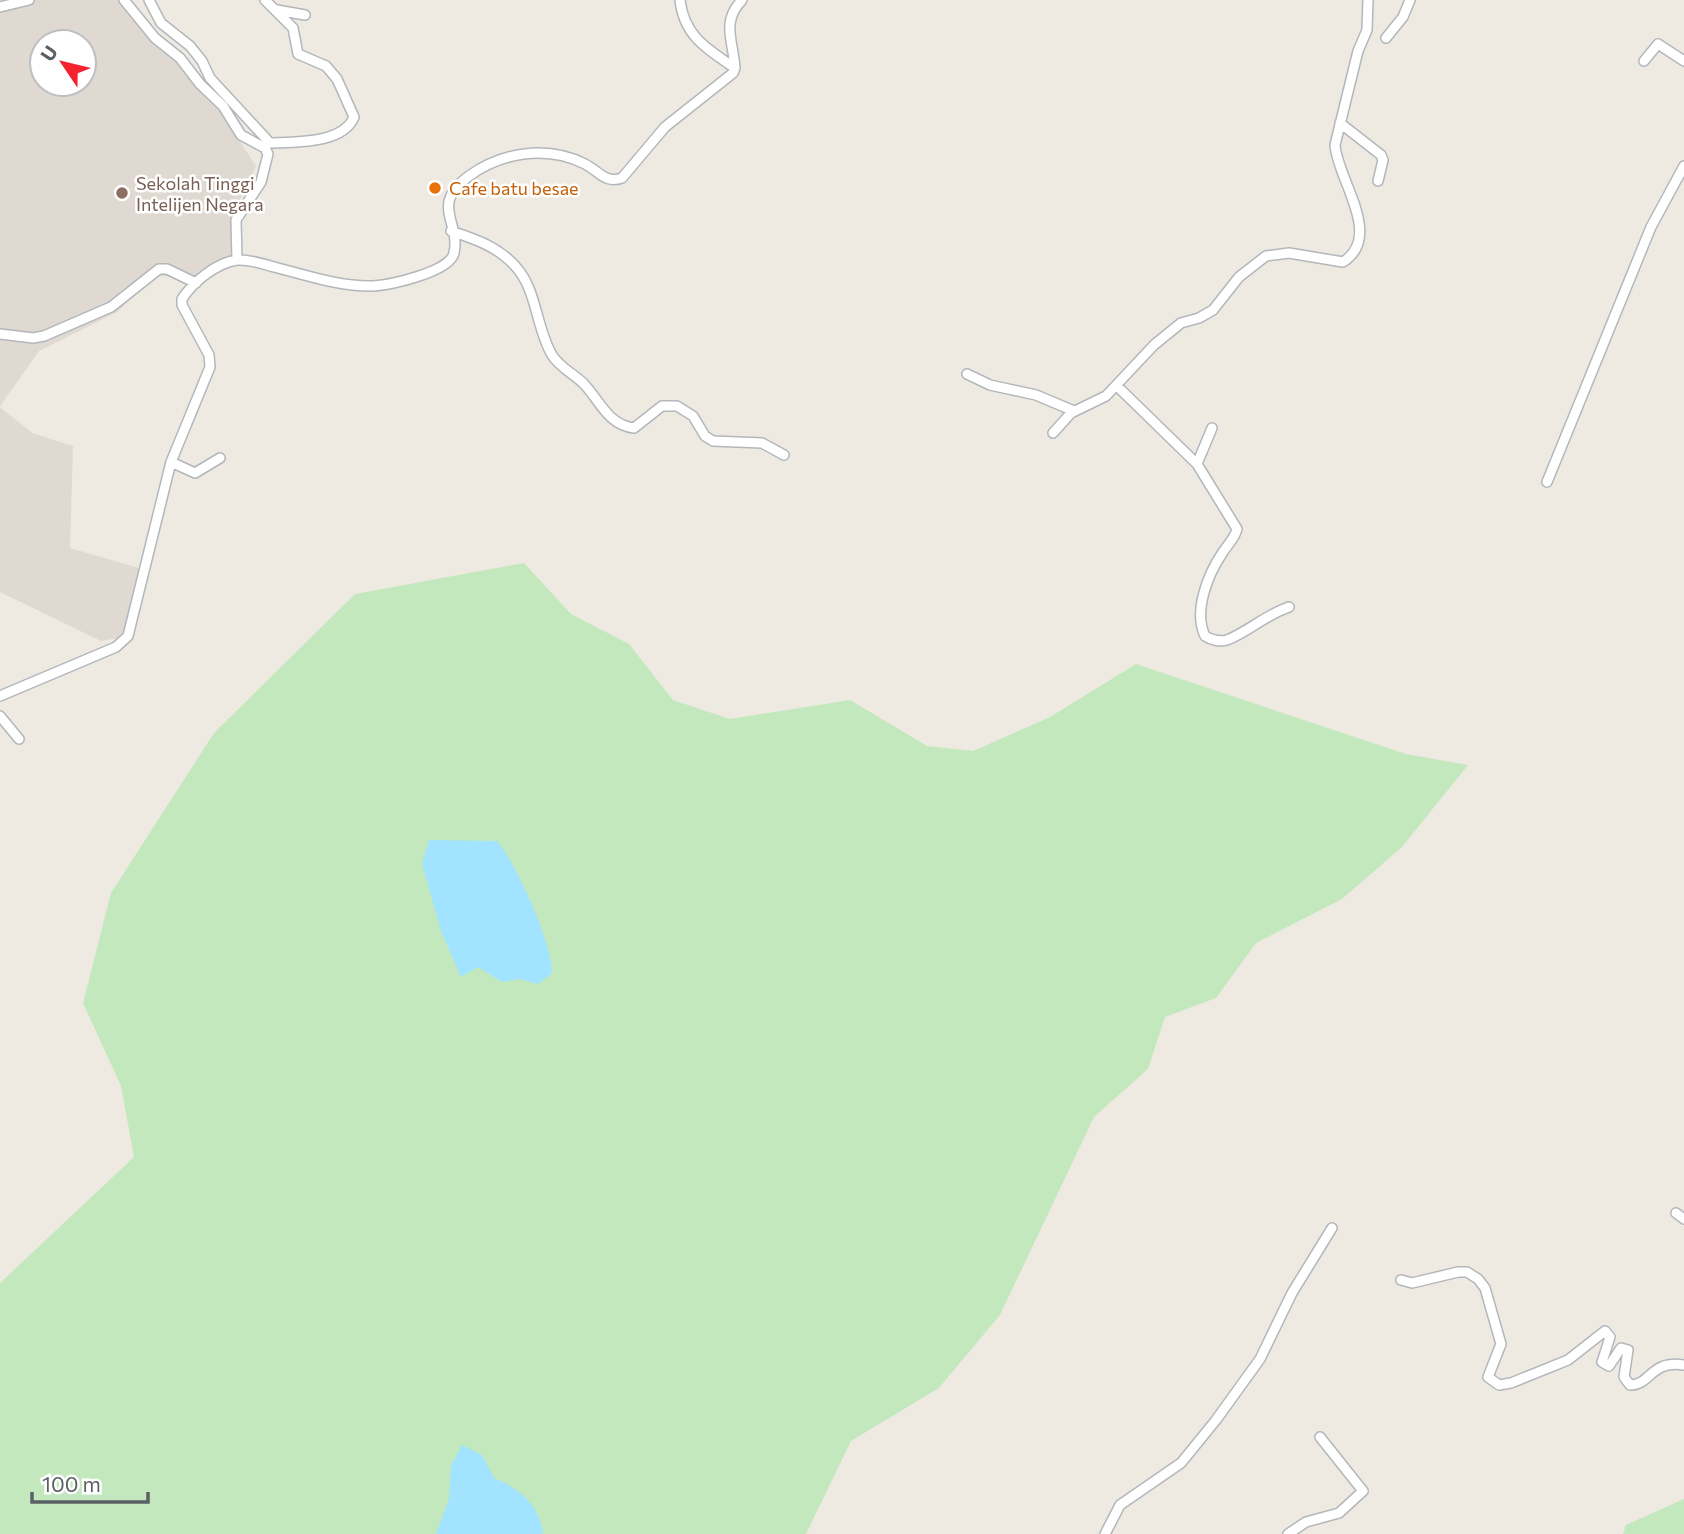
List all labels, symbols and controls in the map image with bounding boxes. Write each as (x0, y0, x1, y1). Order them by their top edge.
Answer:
north arrow (28, 28, 98, 98)
text: U (35, 41, 62, 65)
place label: Sekolah Tinggi Intelijen Negara (136, 172, 264, 215)
place label: Cafe batu besae (449, 177, 579, 199)
marker: Cafe batu besae (427, 180, 443, 196)
marker: Sekolah Tinggi Intelijen Negara (114, 185, 130, 201)
scale bar (32, 1460, 147, 1504)
text: 100 m (42, 1471, 101, 1496)

